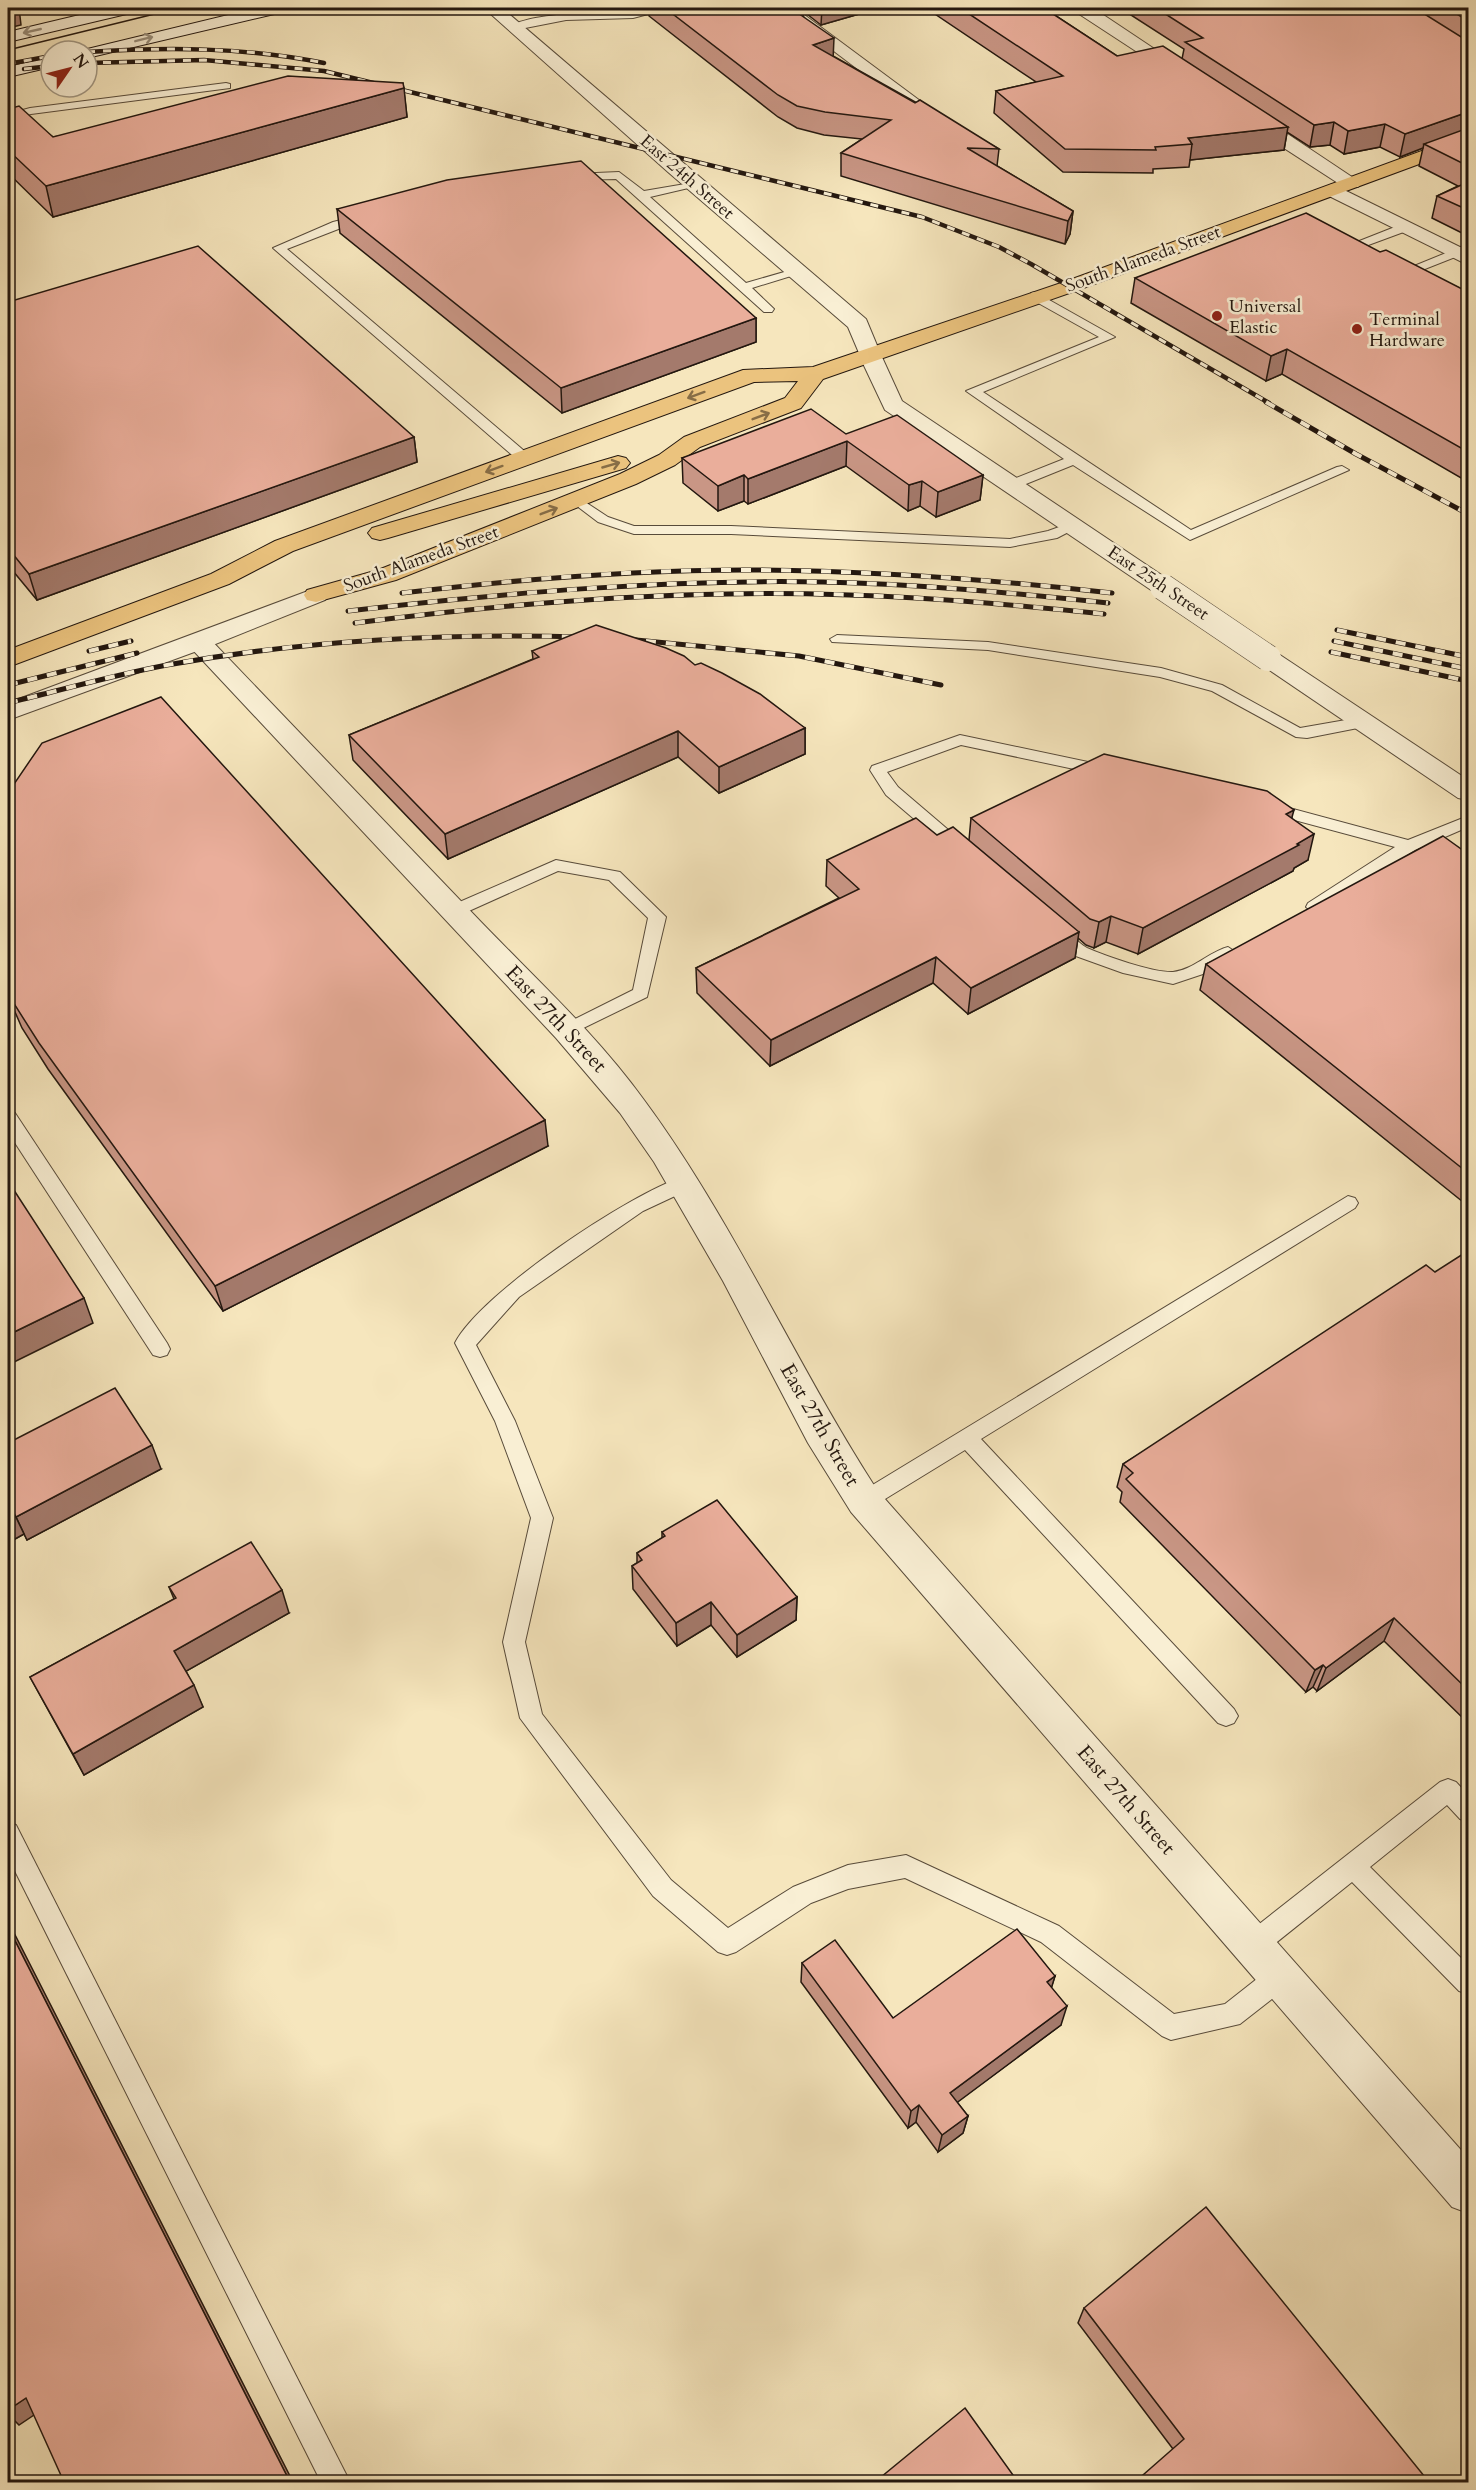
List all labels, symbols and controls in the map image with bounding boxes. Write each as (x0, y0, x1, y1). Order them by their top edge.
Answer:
one-way arrow (22, 25, 41, 37)
one-way arrow (134, 33, 153, 45)
north arrow (39, 39, 99, 99)
text: N (67, 49, 94, 73)
street label: East 24th Street (634, 129, 740, 225)
street label: South Alameda Street (1062, 219, 1224, 299)
place label: Universal Elastic (1229, 294, 1302, 340)
place label: Terminal Hardware (1369, 307, 1445, 353)
marker: Universal Elastic (1210, 309, 1224, 323)
marker: Terminal Hardware (1350, 322, 1364, 336)
one-way arrow (688, 390, 706, 401)
one-way arrow (751, 409, 770, 420)
one-way arrow (601, 459, 620, 470)
one-way arrow (485, 465, 504, 476)
one-way arrow (539, 505, 557, 516)
street label: South Alameda Street (340, 519, 502, 599)
street label: East 25th Street (1102, 540, 1214, 626)
street label: East 27th Street (499, 959, 614, 1079)
street label: East 27th Street (773, 1358, 867, 1492)
street label: East 27th Street (1070, 1739, 1182, 1862)

